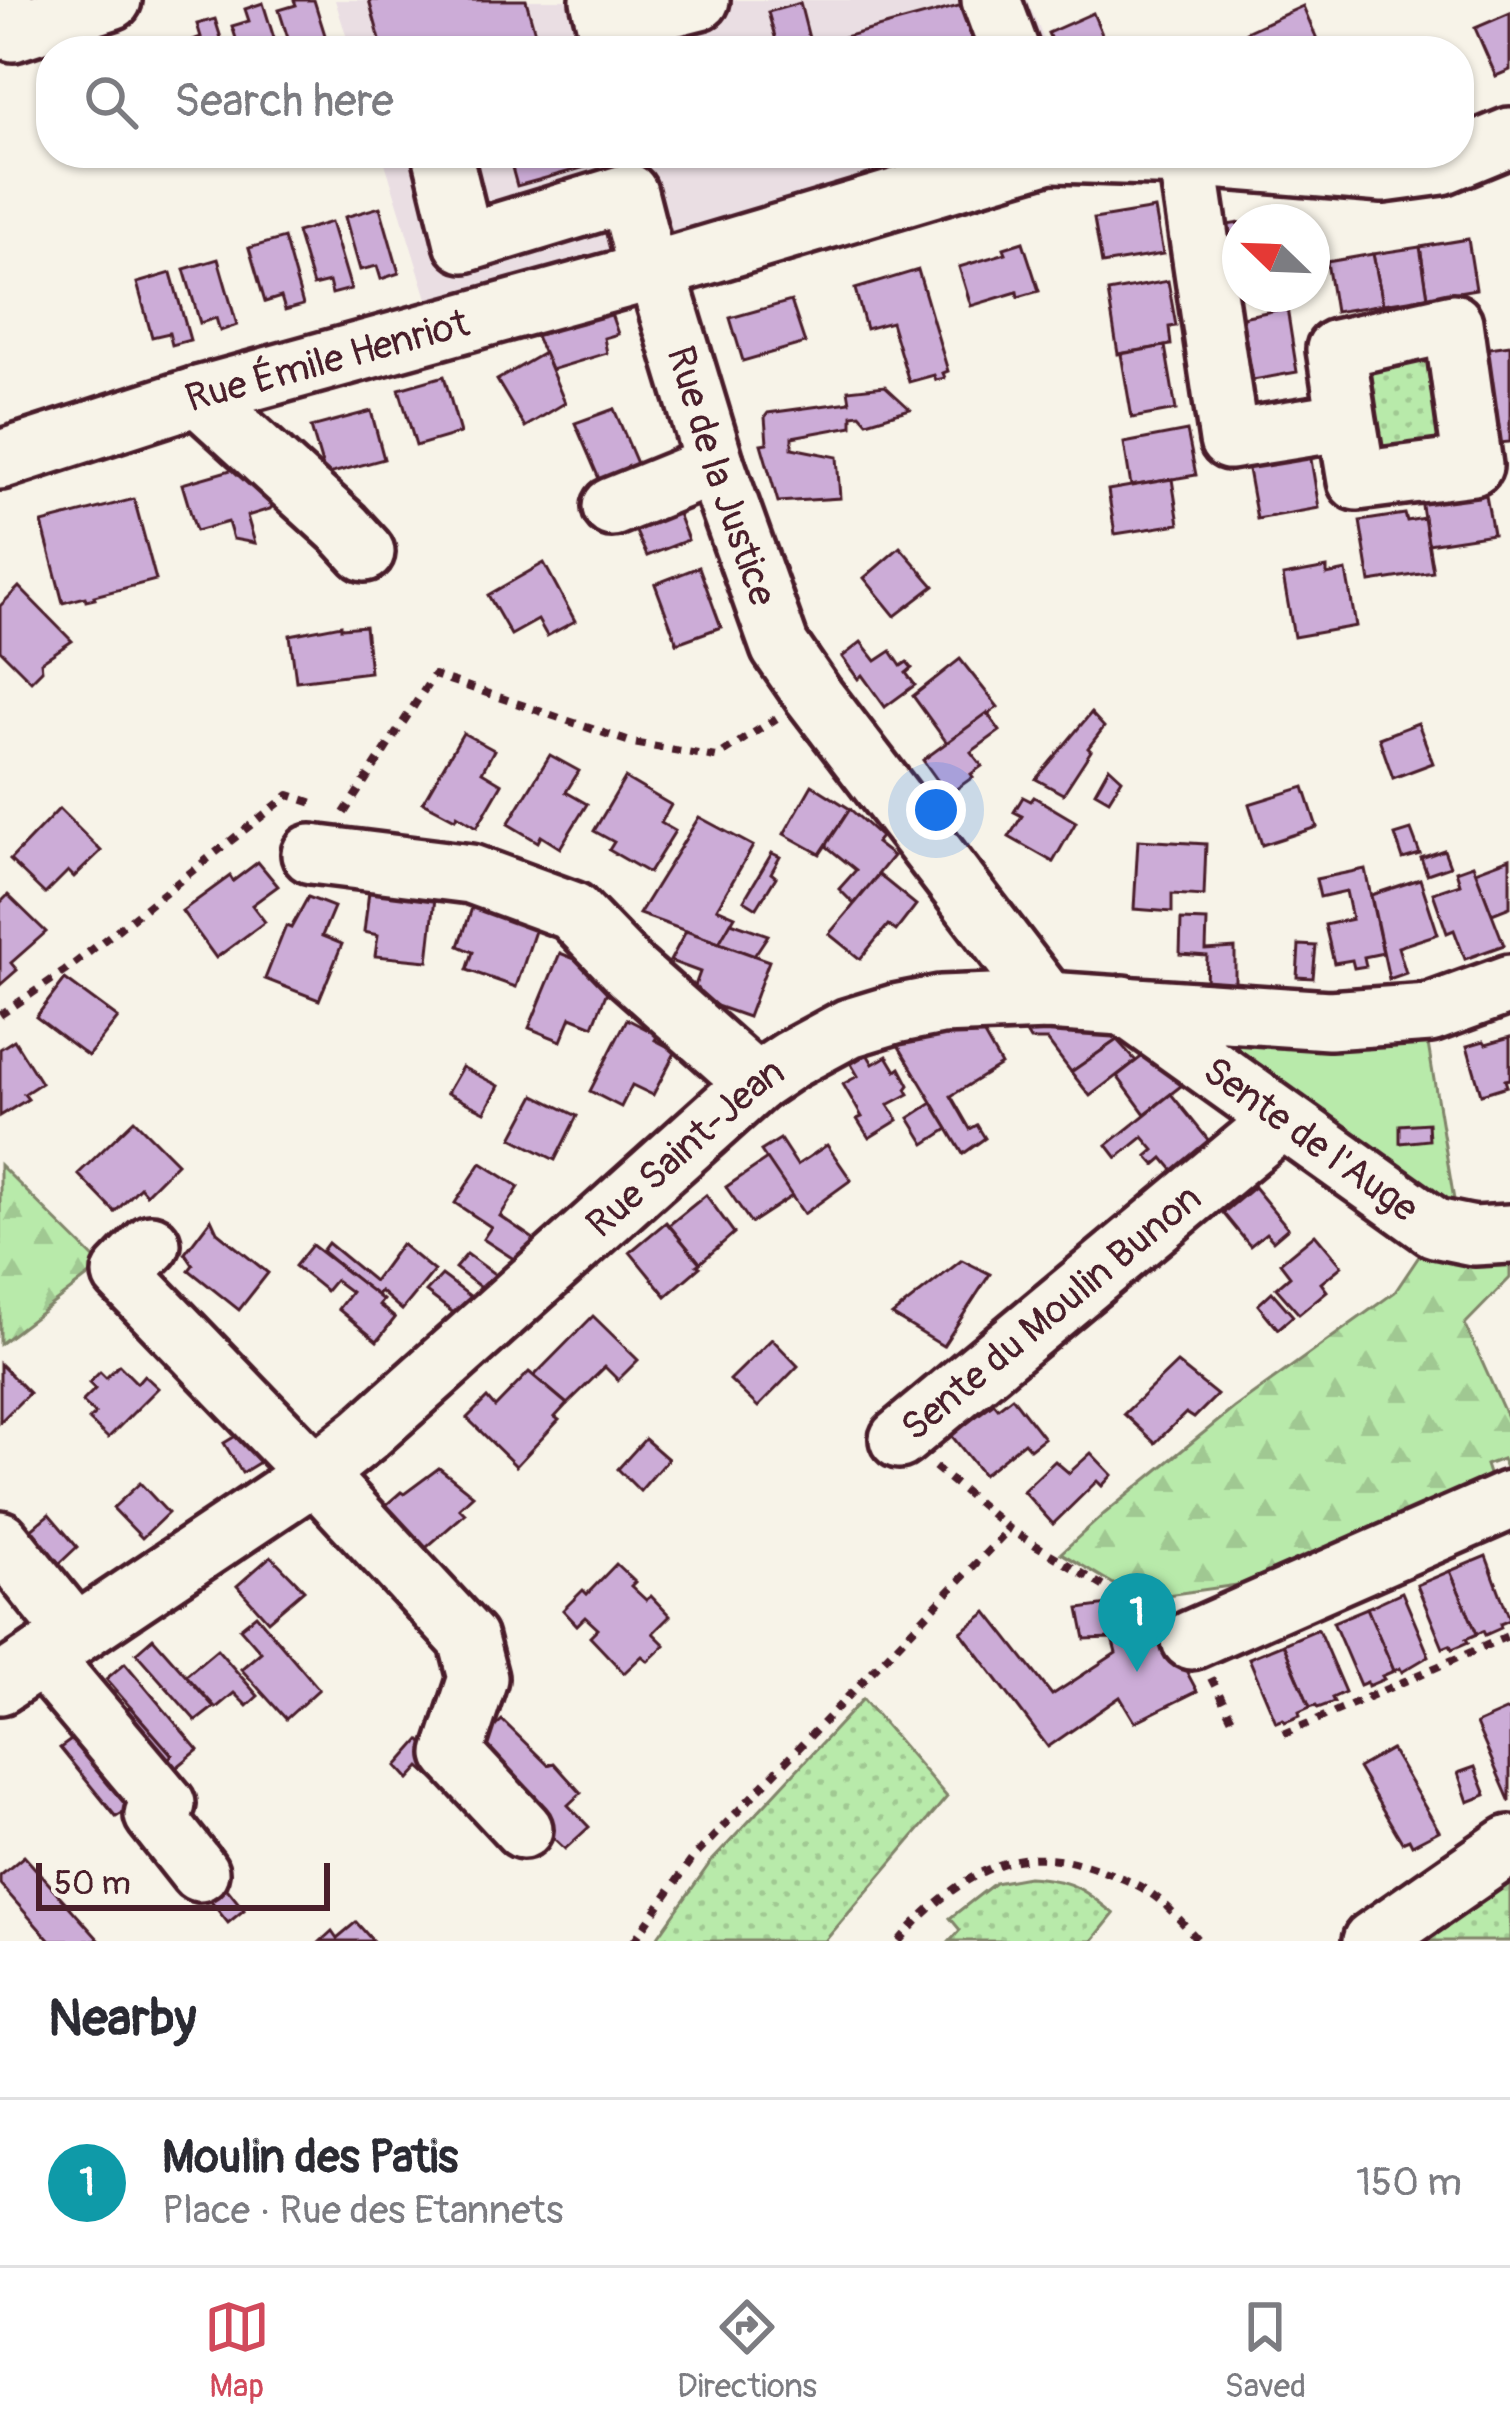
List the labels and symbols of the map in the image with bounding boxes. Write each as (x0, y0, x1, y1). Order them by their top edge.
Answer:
north arrow (1222, 204, 1330, 312)
street label: Rue Émile Henriot (179, 298, 474, 423)
street label: Rue de la Justice (656, 340, 788, 612)
your location (906, 780, 966, 840)
street label: Sente de l'Auge (1194, 1046, 1428, 1233)
street label: Rue Saint-Jean (576, 1047, 793, 1248)
street label: Sente du Moulin Bunon (891, 1173, 1211, 1451)
pin: 1 (1098, 1573, 1176, 1672)
scale bar (36, 1857, 330, 1910)

